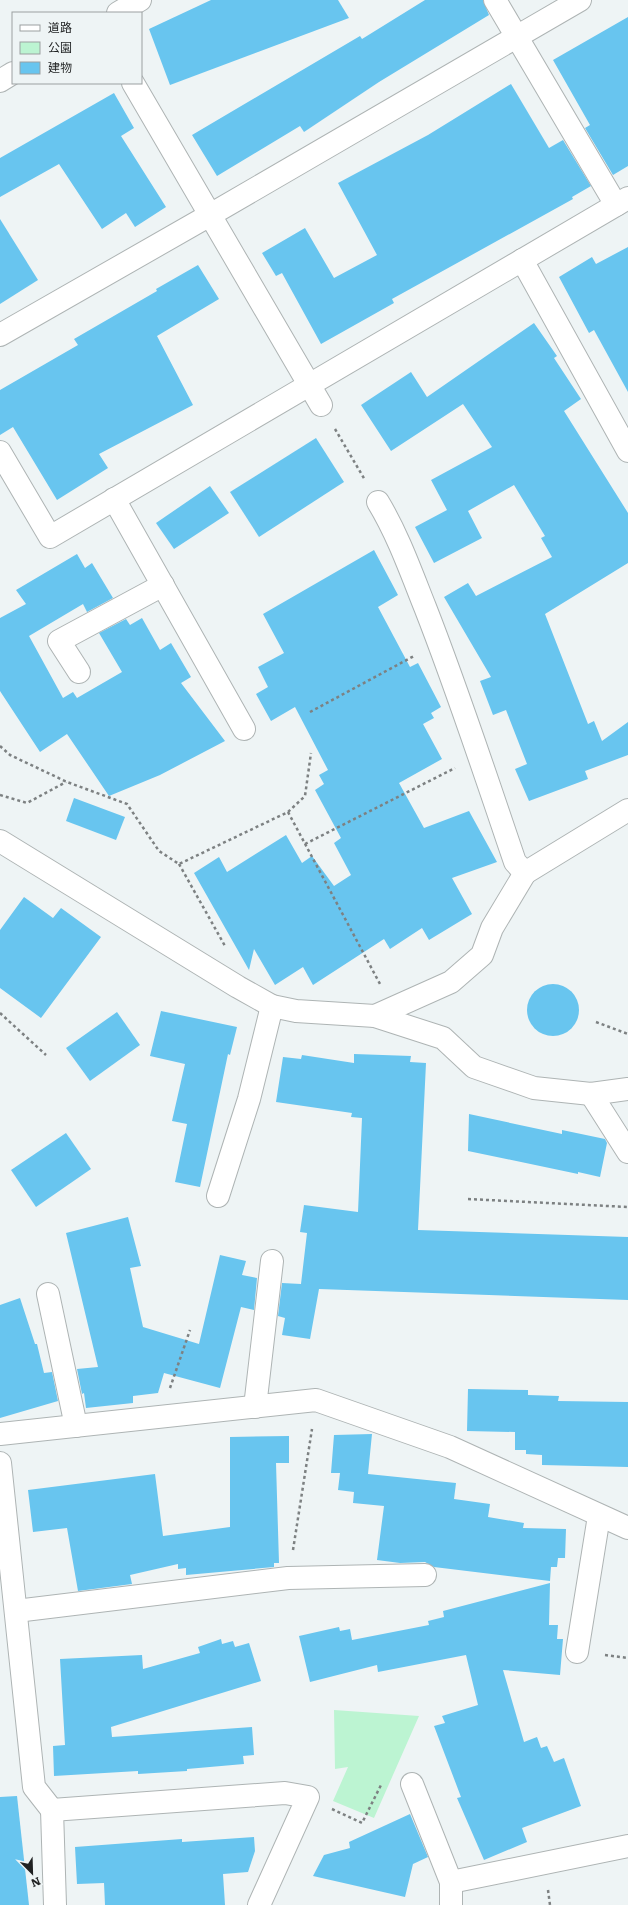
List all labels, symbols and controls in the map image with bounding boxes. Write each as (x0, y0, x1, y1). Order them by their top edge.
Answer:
legend (12, 12, 142, 84)
text: 道路 (48, 18, 72, 36)
text: 公園 (48, 38, 72, 56)
text: 建物 (48, 58, 72, 76)
north arrow (12, 1853, 52, 1893)
text: N (29, 1874, 44, 1892)

